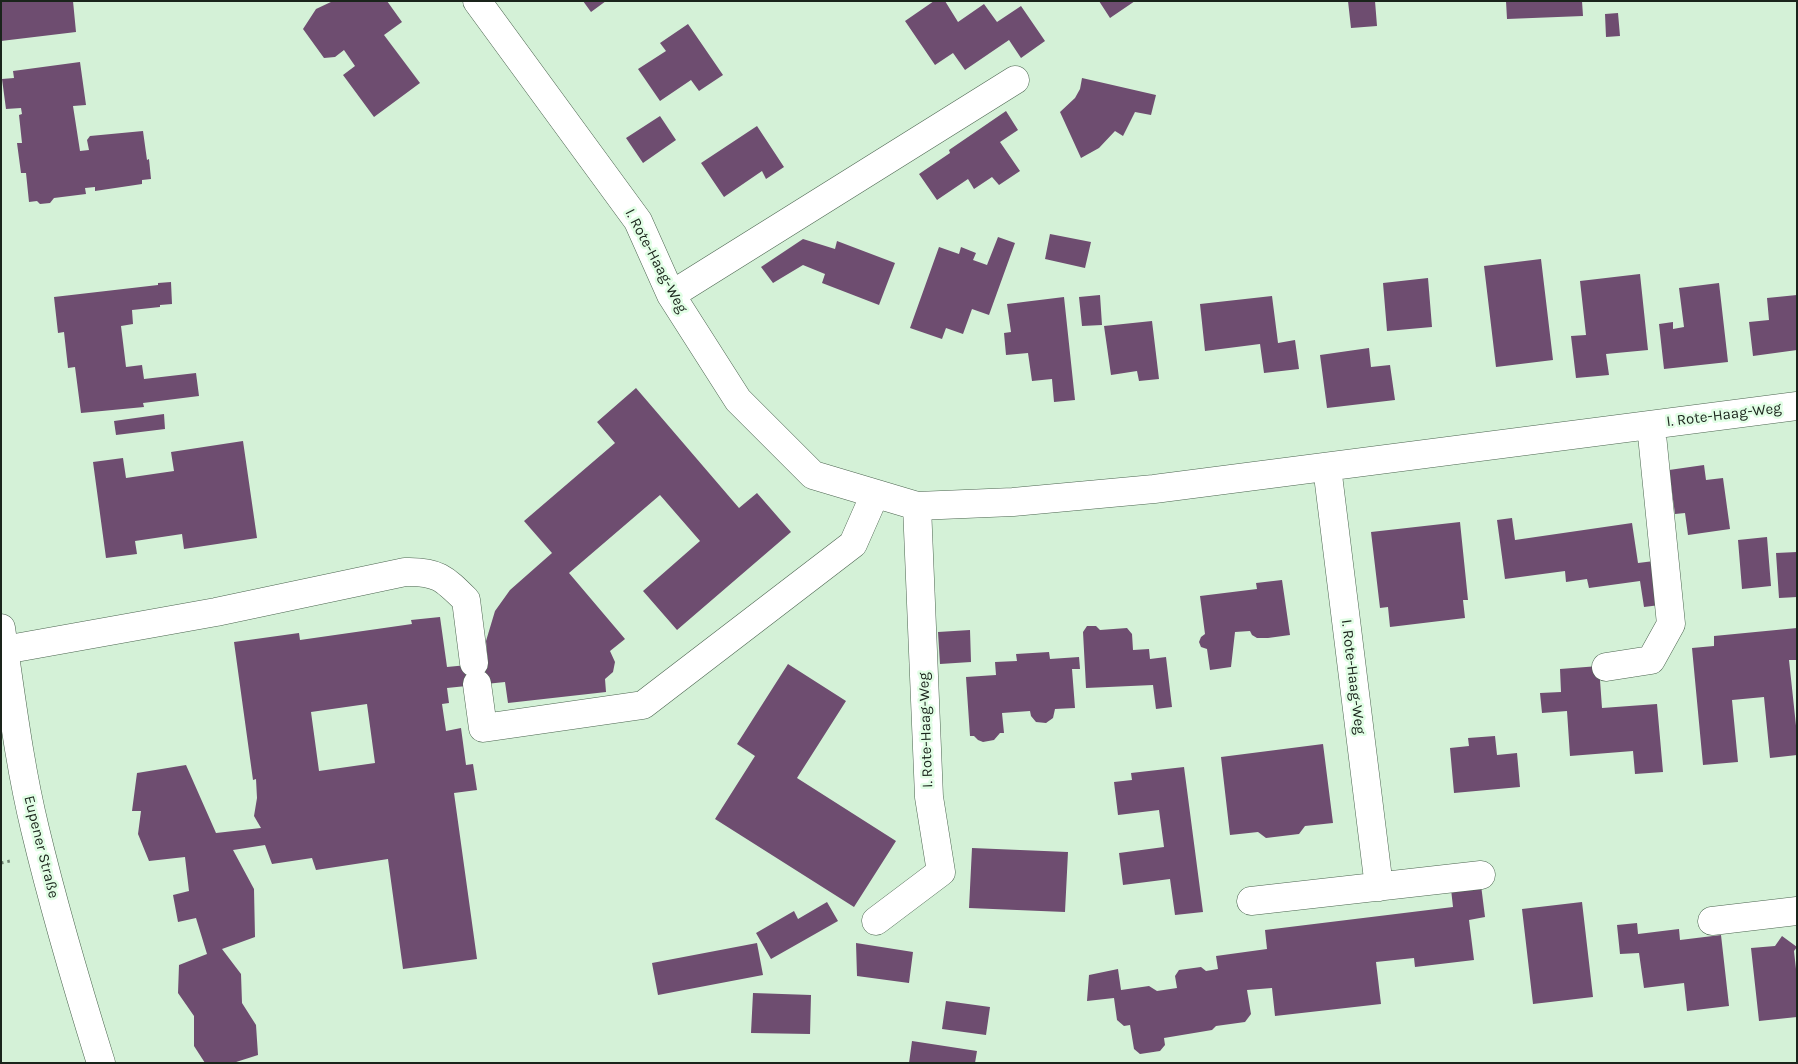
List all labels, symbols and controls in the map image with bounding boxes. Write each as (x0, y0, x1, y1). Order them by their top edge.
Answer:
street label: I. Rote-Haag-Weg (621, 206, 691, 316)
street label: I. Rote-Haag-Weg (1665, 399, 1783, 431)
street label: I. Rote-Haag-Weg (1337, 618, 1369, 736)
street label: I. Rote-Haag-Weg (915, 672, 937, 788)
street label: Eupener Straße (20, 794, 62, 900)

